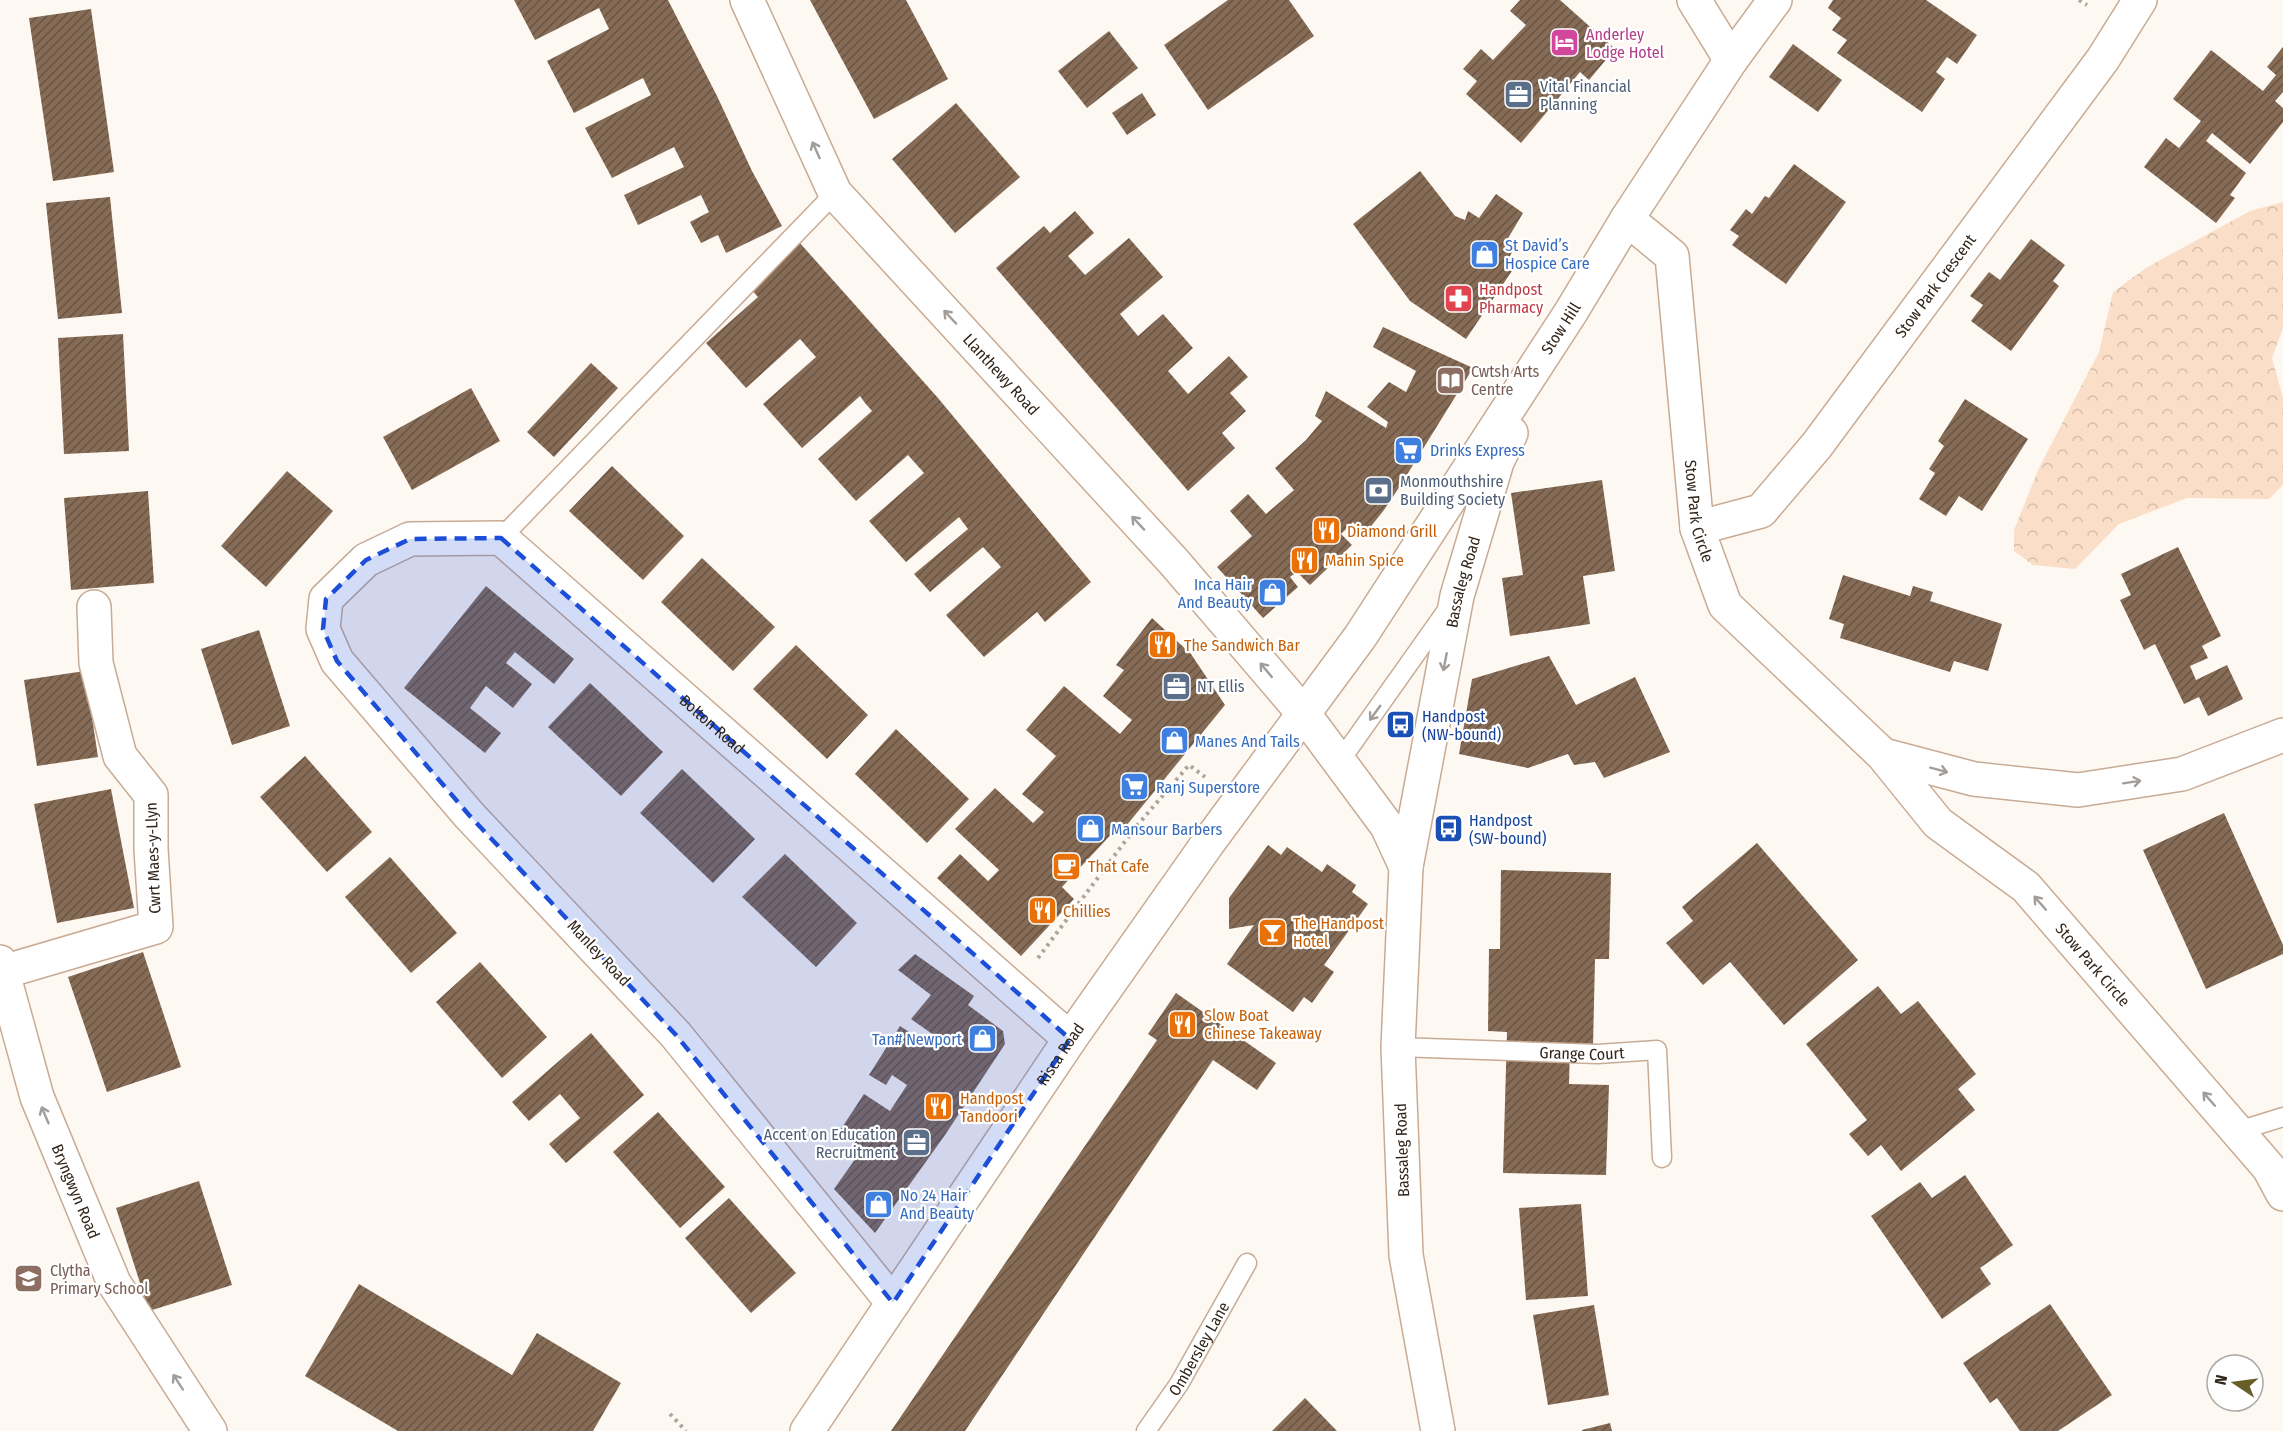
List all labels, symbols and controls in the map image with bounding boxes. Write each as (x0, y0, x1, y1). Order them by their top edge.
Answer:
place label: Anderley Lodge Hotel (1586, 25, 1664, 62)
hotel icon: Anderley Lodge Hotel (1549, 27, 1581, 59)
place label: Vital Financial Planning (1540, 77, 1631, 114)
office icon: Vital Financial Planning (1503, 79, 1535, 111)
one-way arrow (809, 142, 821, 160)
street label: Stow Park Crescent (1891, 230, 1980, 341)
place label: St David’s Hospice Care (1505, 236, 1590, 273)
shop icon: St David’s Hospice Care (1468, 238, 1500, 270)
place label: Handpost Pharmacy (1479, 280, 1544, 317)
pharmacy icon: Handpost Pharmacy (1442, 282, 1474, 314)
street label: Stow Hill (1537, 299, 1584, 358)
one-way arrow (942, 310, 957, 325)
street label: Llanthewy Road (959, 330, 1043, 419)
place label: Cwtsh Arts Centre (1471, 362, 1540, 399)
library icon: Cwtsh Arts Centre (1434, 364, 1466, 396)
supermarket icon: Drinks Express (1393, 434, 1425, 466)
place label: Drinks Express (1430, 441, 1525, 460)
street label: Stow Park Circle (1681, 459, 1718, 565)
place label: Monmouthshire Building Society (1400, 472, 1506, 509)
bank icon: Monmouthshire Building Society (1363, 474, 1395, 506)
restaurant icon: Diamond Grill (1310, 515, 1342, 547)
one-way arrow (1131, 516, 1145, 531)
place label: Diamond Grill (1347, 522, 1437, 541)
street label: Bassaleg Road (1442, 534, 1484, 629)
restaurant icon: Mahin Spice (1288, 544, 1320, 576)
place label: Mahin Spice (1325, 551, 1404, 570)
place label: Inca Hair And Beauty (1178, 575, 1253, 612)
shop icon: Inca Hair And Beauty (1257, 577, 1289, 609)
restaurant icon: The Sandwich Bar (1147, 629, 1179, 661)
place label: The Sandwich Bar (1184, 636, 1300, 655)
one-way arrow (1439, 651, 1450, 671)
one-way arrow (1260, 662, 1273, 678)
office icon: NT Ellis (1160, 670, 1192, 702)
place label: NT Ellis (1197, 677, 1245, 696)
street label: Bolton Road (676, 690, 749, 758)
one-way arrow (1369, 704, 1381, 720)
place label: Handpost (NW-bound) (1422, 707, 1502, 744)
bus stop icon: Handpost (NW-bound) (1385, 709, 1417, 741)
shop icon: Manes And Tails (1158, 725, 1190, 757)
place label: Manes And Tails (1195, 732, 1300, 751)
one-way arrow (1929, 765, 1948, 776)
supermarket icon: Ranj Superstore (1119, 771, 1151, 803)
one-way arrow (2121, 776, 2141, 787)
place label: Ranj Superstore (1156, 778, 1260, 797)
street label: Cwrt Maes-y-Llyn (142, 802, 164, 914)
place label: Handpost (SW-bound) (1469, 811, 1547, 848)
shop icon: Mansour Barbers (1074, 813, 1106, 845)
bus stop icon: Handpost (SW-bound) (1432, 813, 1464, 845)
place label: Mansour Barbers (1111, 820, 1223, 839)
cafe icon: That Cafe (1051, 850, 1083, 882)
place label: That Cafe (1088, 857, 1149, 876)
restaurant icon: Chillies (1026, 895, 1058, 927)
one-way arrow (2034, 895, 2047, 911)
place label: Chillies (1063, 902, 1111, 921)
place label: The Handpost Hotel (1293, 914, 1385, 951)
street label: Manley Road (564, 916, 634, 990)
bar icon: The Handpost Hotel (1256, 916, 1288, 948)
street label: Stow Park Circle (2052, 919, 2134, 1010)
place label: Slow Boat Chinese Takeaway (1204, 1006, 1322, 1043)
restaurant icon: Slow Boat Chinese Takeaway (1167, 1008, 1199, 1040)
street label: Risca Road (1032, 1019, 1088, 1089)
shop icon: Tan# Newport (967, 1023, 999, 1055)
place label: Tan# Newport (872, 1030, 963, 1049)
street label: Grange Court (1539, 1042, 1626, 1064)
place label: Handpost Tandoori (960, 1089, 1024, 1126)
restaurant icon: Handpost Tandoori (923, 1091, 955, 1123)
one-way arrow (2202, 1091, 2216, 1106)
street label: Bassaleg Road (1391, 1103, 1413, 1197)
one-way arrow (39, 1106, 50, 1124)
place label: Accent on Education Recruitment (764, 1125, 897, 1162)
office icon: Accent on Education Recruitment (901, 1127, 933, 1159)
street label: Bryngwyn Road (48, 1141, 104, 1241)
place label: No 24 Hair And Beauty (900, 1186, 975, 1223)
shop icon: No 24 Hair And Beauty (863, 1188, 895, 1220)
place label: Clytha Primary School (50, 1261, 149, 1298)
school or university icon: Clytha Primary School (13, 1263, 45, 1295)
street label: Ombersley Lane (1164, 1298, 1233, 1399)
north arrow (2205, 1353, 2265, 1413)
text: N (2211, 1373, 2231, 1387)
one-way arrow (172, 1374, 184, 1391)

